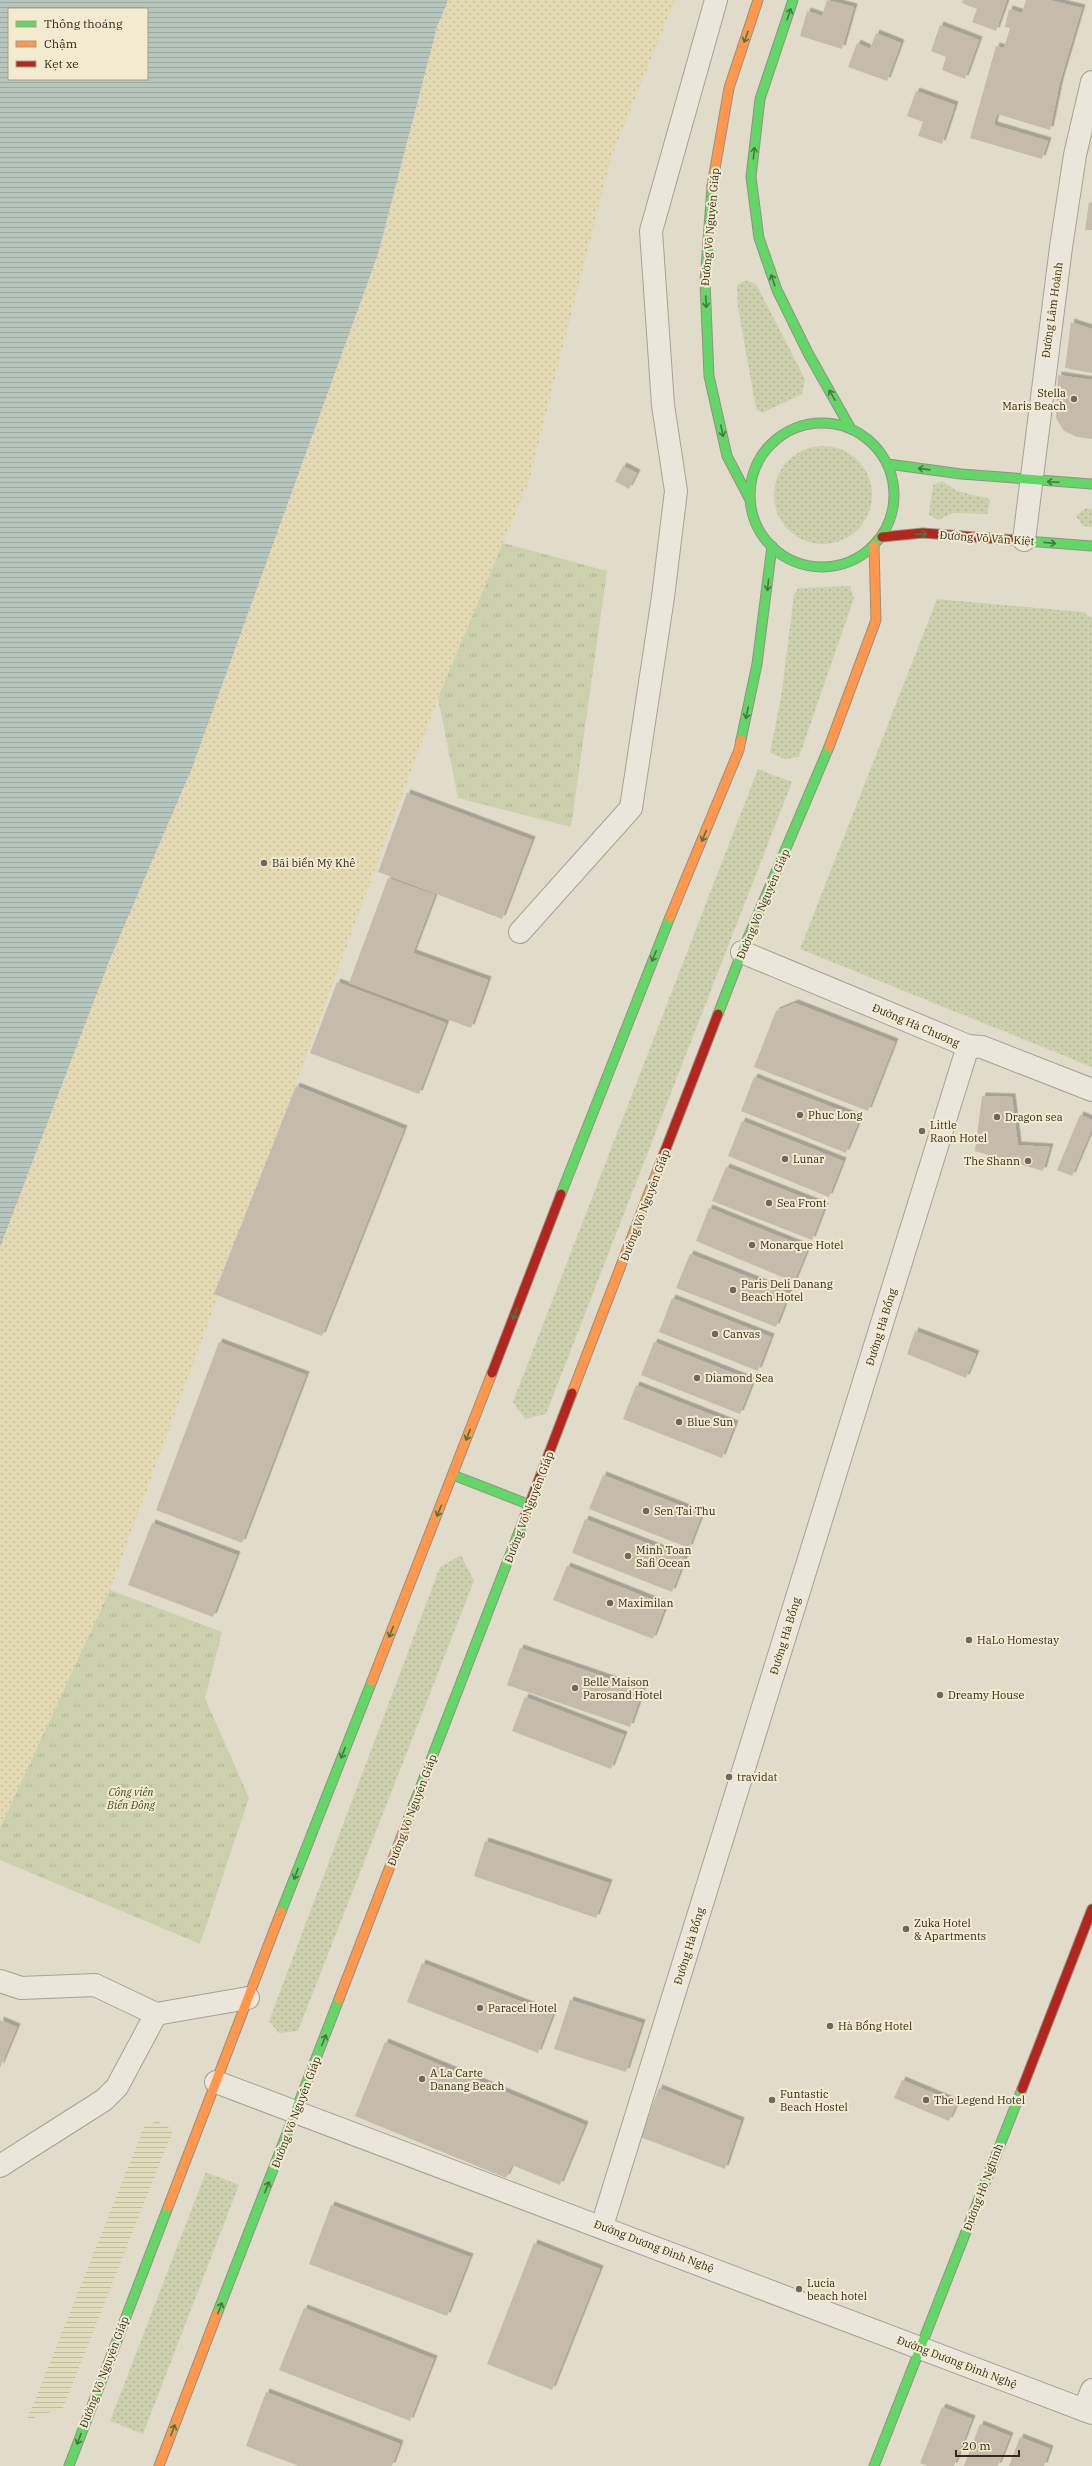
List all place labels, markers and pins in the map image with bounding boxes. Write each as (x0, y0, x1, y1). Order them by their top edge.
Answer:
place label: Stella Maris Beach (1002, 386, 1066, 413)
marker: Stella Maris Beach (1069, 394, 1079, 404)
place label: Bãi biển Mỹ Khê (272, 856, 356, 870)
marker: Bãi biển Mỹ Khê (259, 858, 269, 868)
place label: Phuc Long (808, 1108, 863, 1122)
marker: Phuc Long (795, 1110, 805, 1120)
place label: Dragon sea (1005, 1110, 1063, 1124)
marker: Dragon sea (992, 1112, 1002, 1122)
place label: Little Raon Hotel (930, 1118, 987, 1145)
marker: Little Raon Hotel (917, 1126, 927, 1136)
place label: Lunar (793, 1152, 824, 1166)
marker: Lunar (780, 1154, 790, 1164)
place label: The Shann (964, 1154, 1020, 1168)
marker: The Shann (1023, 1156, 1033, 1166)
place label: Sea Front (777, 1196, 827, 1210)
marker: Sea Front (764, 1198, 774, 1208)
place label: Monarque Hotel (760, 1238, 843, 1252)
marker: Monarque Hotel (747, 1240, 757, 1250)
place label: Paris Deli Danang Beach Hotel (741, 1277, 833, 1304)
marker: Paris Deli Danang Beach Hotel (728, 1285, 738, 1295)
place label: Canvas (723, 1327, 760, 1341)
marker: Canvas (710, 1329, 720, 1339)
place label: Diamond Sea (705, 1371, 774, 1385)
marker: Diamond Sea (692, 1373, 702, 1383)
place label: Blue Sun (687, 1415, 733, 1429)
marker: Blue Sun (674, 1417, 684, 1427)
place label: Sen Tai Thu (654, 1504, 716, 1518)
marker: Sen Tai Thu (641, 1506, 651, 1516)
place label: Minh Toan Safi Ocean (636, 1543, 692, 1570)
marker: Minh Toan Safi Ocean (623, 1551, 633, 1561)
place label: Maximilan (618, 1596, 674, 1610)
marker: Maximilan (605, 1598, 615, 1608)
place label: HaLo Homestay (977, 1633, 1059, 1647)
marker: HaLo Homestay (964, 1635, 974, 1645)
place label: Belle Maison Parosand Hotel (583, 1675, 662, 1702)
marker: Belle Maison Parosand Hotel (570, 1683, 580, 1693)
place label: Dreamy House (948, 1688, 1024, 1702)
marker: Dreamy House (935, 1690, 945, 1700)
place label: travidat (737, 1770, 778, 1784)
marker: travidat (724, 1772, 734, 1782)
place label: Zuka Hotel & Apartments (914, 1916, 986, 1943)
marker: Zuka Hotel & Apartments (901, 1924, 911, 1934)
place label: Paracel Hotel (488, 2001, 557, 2015)
marker: Paracel Hotel (475, 2003, 485, 2013)
place label: Hà Bổng Hotel (838, 2019, 912, 2033)
marker: Hà Bổng Hotel (825, 2021, 835, 2031)
place label: A La Carte Danang Beach (430, 2066, 504, 2093)
marker: A La Carte Danang Beach (417, 2074, 427, 2084)
place label: Funtastic Beach Hostel (780, 2087, 848, 2114)
place label: The Legend Hotel (934, 2093, 1025, 2107)
marker: Funtastic Beach Hostel (767, 2095, 777, 2105)
marker: The Legend Hotel (921, 2095, 931, 2105)
place label: Lucia beach hotel (807, 2276, 867, 2303)
marker: Lucia beach hotel (794, 2284, 804, 2294)

